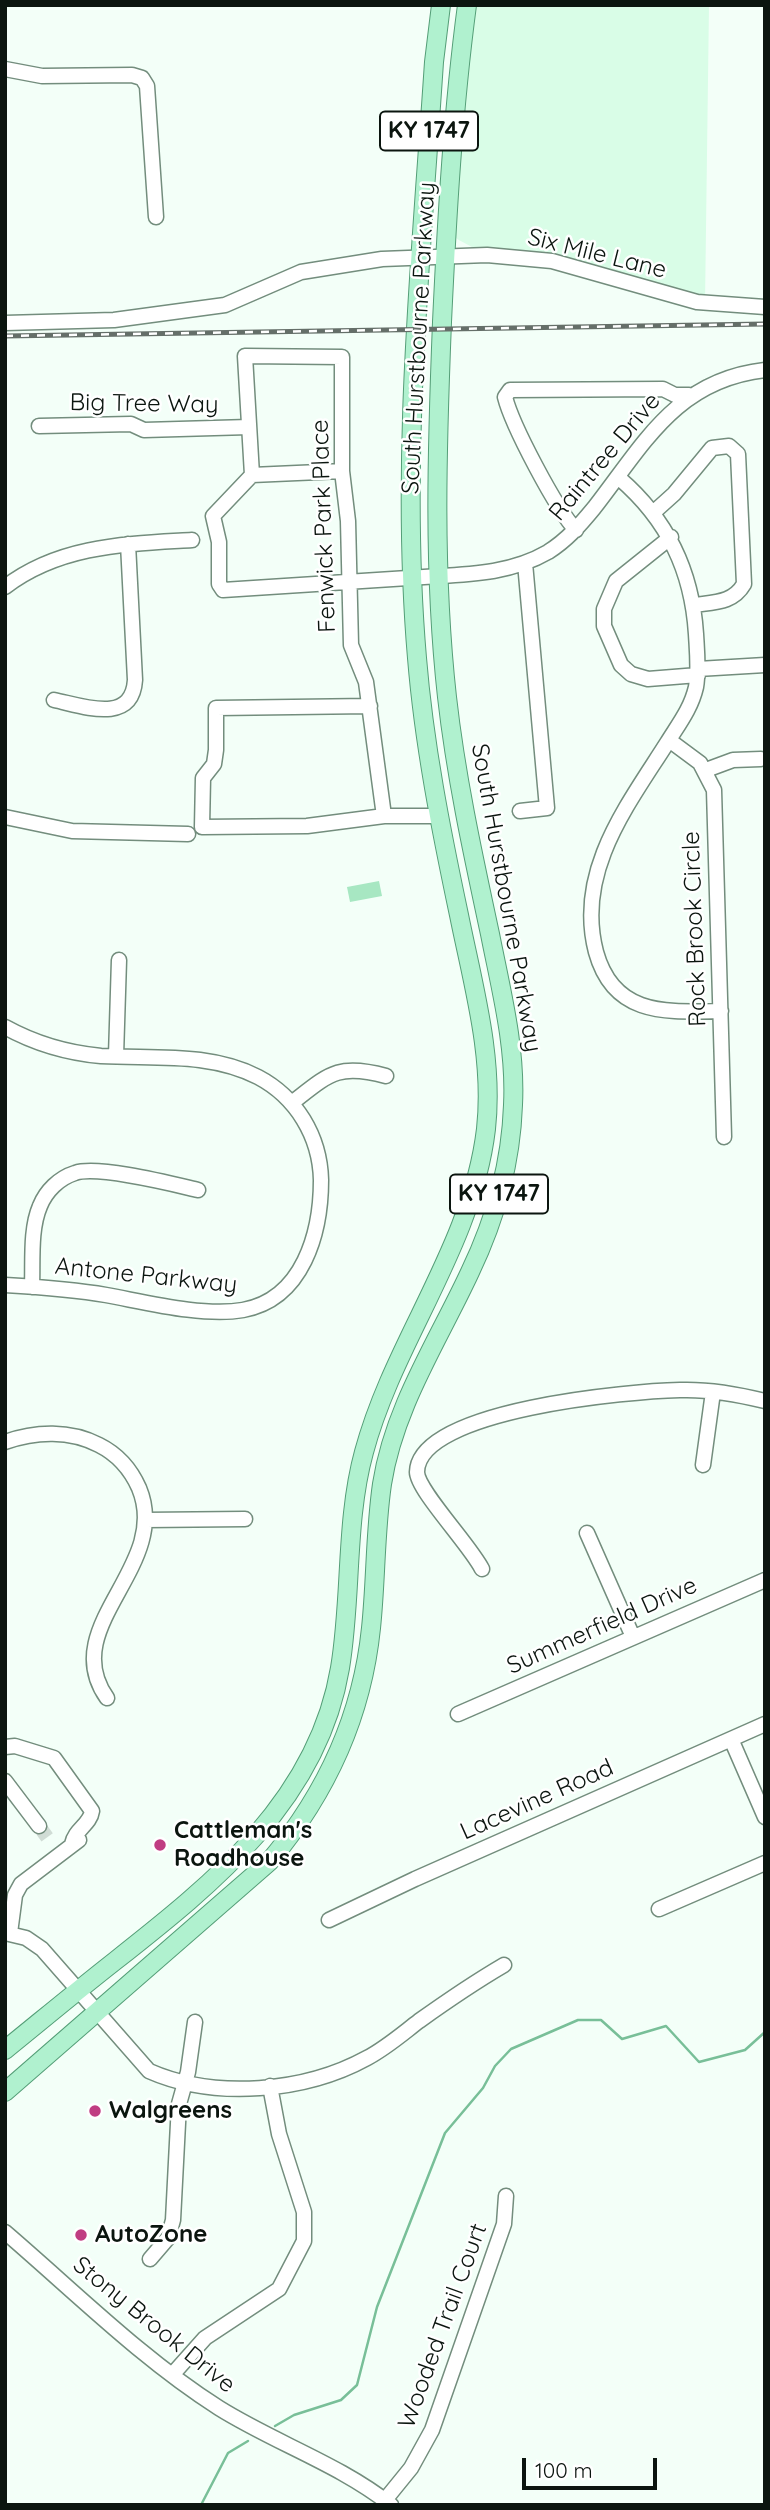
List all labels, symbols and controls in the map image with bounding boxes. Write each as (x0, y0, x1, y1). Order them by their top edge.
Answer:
road number: KY 1747 (380, 112, 478, 150)
street label: South Hurstbourne Parkway (396, 181, 442, 495)
street label: Six Mile Lane (525, 223, 669, 285)
street label: Raintree Drive (543, 387, 667, 527)
street label: Big Tree Way (69, 388, 219, 420)
street label: Fenwick Park Place (306, 419, 342, 633)
street label: South Hurstbourne Parkway (465, 742, 547, 1054)
street label: Rock Brook Circle (677, 831, 713, 1027)
road number: KY 1747 (450, 1175, 548, 1214)
street label: Antone Parkway (53, 1252, 239, 1300)
street label: Summerfield Drive (502, 1571, 702, 1681)
street label: Lacevine Road (456, 1753, 618, 1847)
place label: Cattleman's Roadhouse (174, 1817, 312, 1873)
marker: Cattleman's Roadhouse (152, 1837, 168, 1853)
place label: Walgreens (109, 2097, 232, 2125)
marker: Walgreens (87, 2103, 103, 2119)
street label: Wooded Trail Court (393, 2220, 493, 2432)
place label: AutoZone (95, 2221, 207, 2249)
marker: AutoZone (73, 2227, 89, 2243)
street label: Stony Brook Drive (67, 2251, 241, 2399)
scale bar (525, 2444, 660, 2488)
text: 100 m (535, 2457, 593, 2483)

